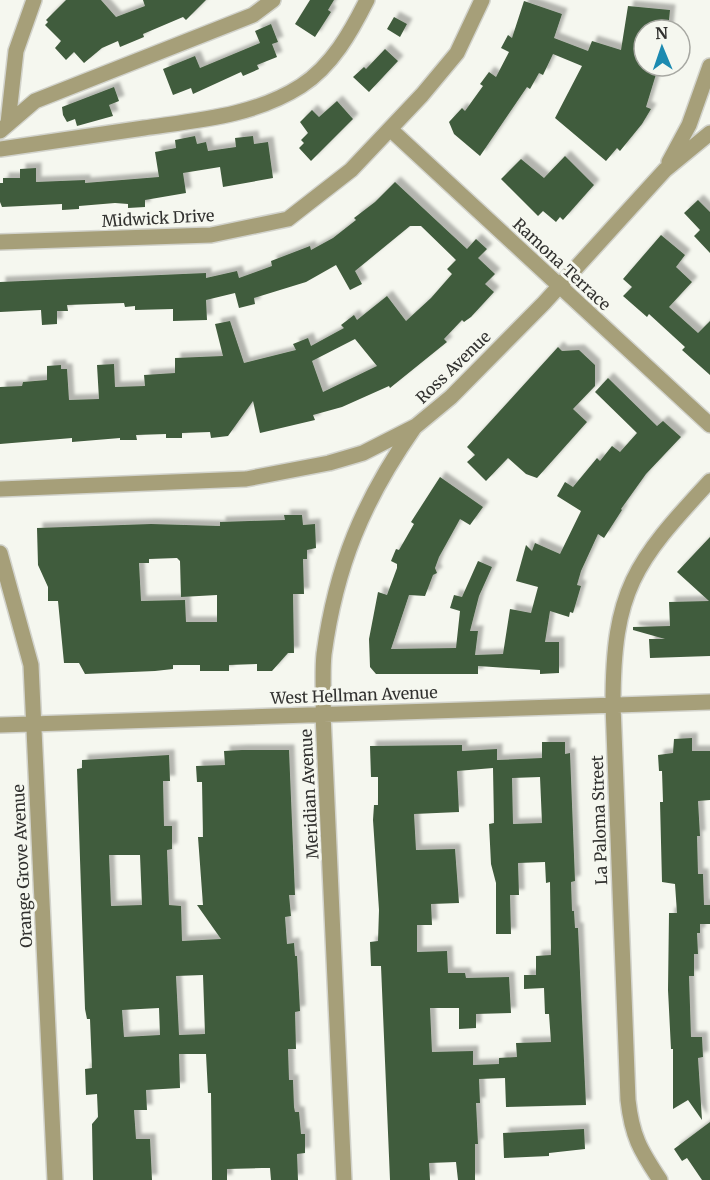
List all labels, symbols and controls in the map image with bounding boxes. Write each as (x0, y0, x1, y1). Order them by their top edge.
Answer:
north arrow (632, 18, 692, 78)
text: N (655, 23, 669, 43)
street label: Midwick Drive (101, 205, 215, 231)
street label: Ramona Terrace (509, 214, 615, 314)
street label: Ross Avenue (412, 326, 494, 408)
street label: West Hellman Avenue (269, 682, 438, 708)
street label: Meridian Avenue (296, 728, 322, 860)
street label: La Paloma Street (587, 754, 611, 885)
street label: Orange Grove Avenue (8, 784, 36, 948)

